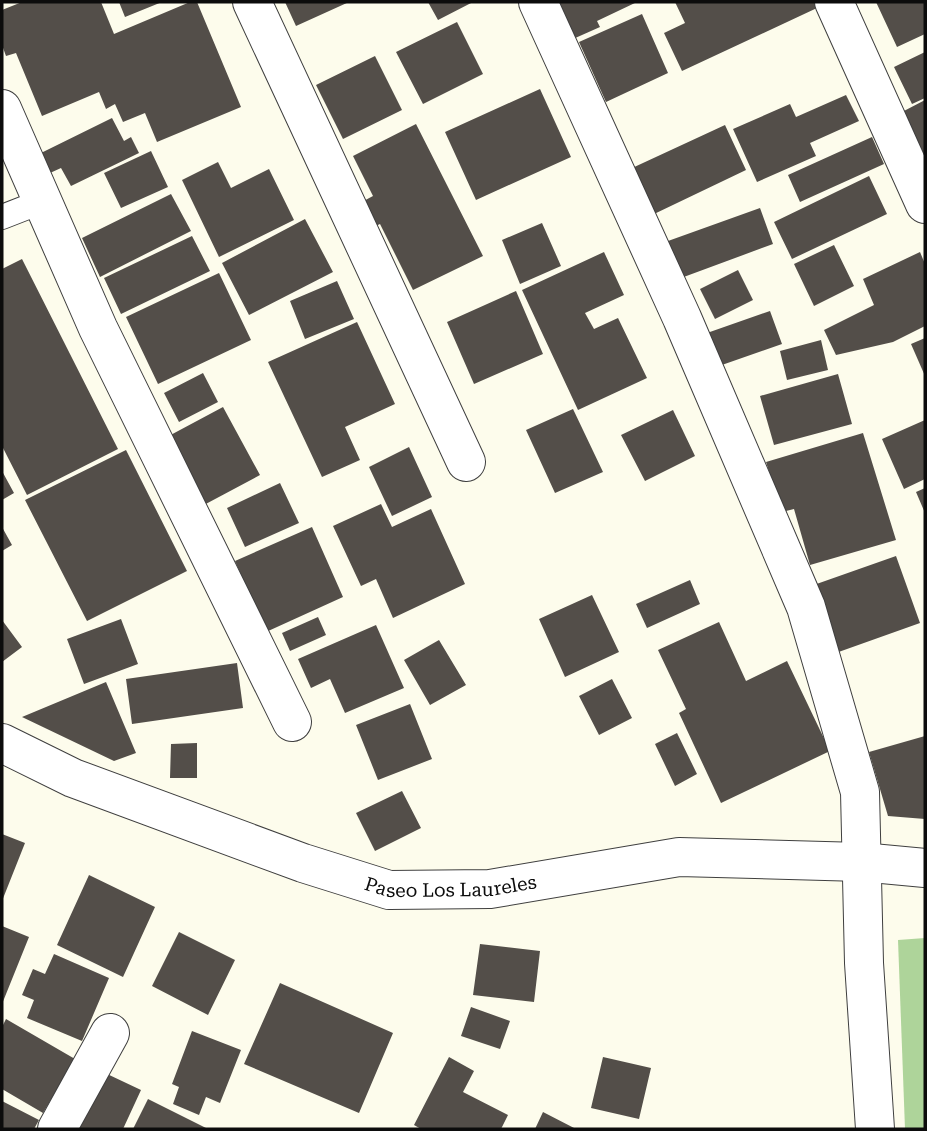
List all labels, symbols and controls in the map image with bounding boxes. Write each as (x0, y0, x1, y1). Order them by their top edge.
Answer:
street label: Paseo Los Laureles (362, 870, 538, 902)

